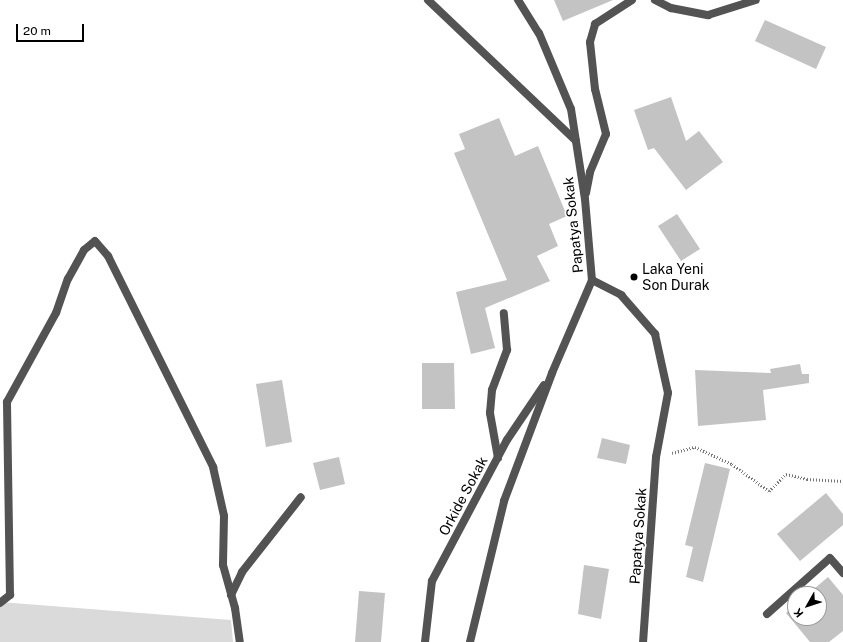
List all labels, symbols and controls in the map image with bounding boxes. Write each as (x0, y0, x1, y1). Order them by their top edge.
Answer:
scale bar (18, 16, 86, 42)
text: 20 m (23, 24, 51, 38)
street label: Papatya Sokak (560, 176, 586, 274)
place label: Laka Yeni Son Durak (642, 261, 710, 294)
marker: Laka Yeni Son Durak (629, 272, 639, 282)
street label: Orkide Sokak (435, 454, 491, 538)
street label: Papatya Sokak (626, 487, 650, 585)
north arrow (787, 586, 827, 626)
text: K (791, 606, 806, 620)

